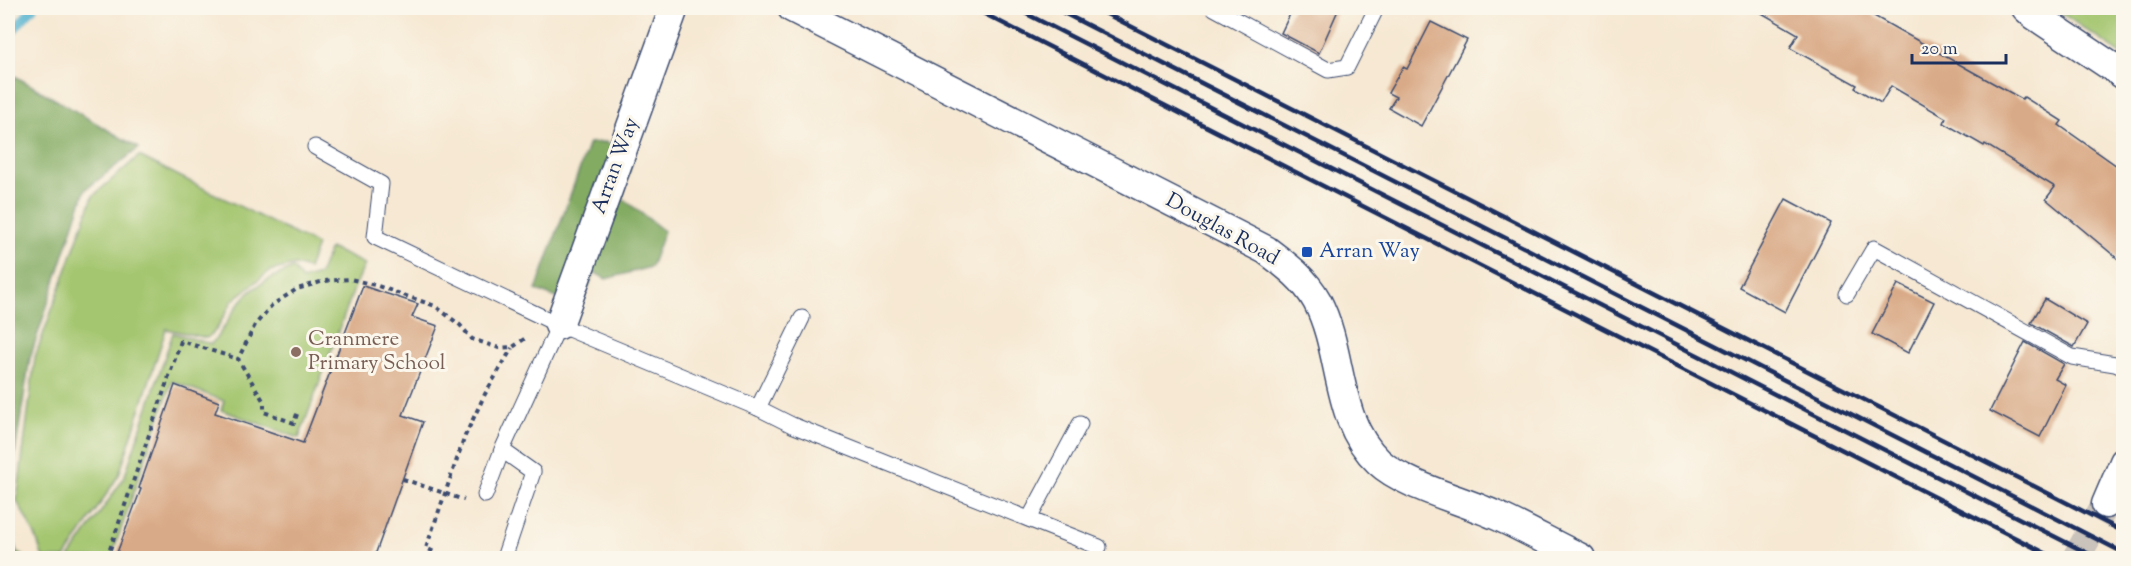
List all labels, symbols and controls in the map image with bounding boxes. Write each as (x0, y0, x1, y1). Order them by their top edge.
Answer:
scale bar (1912, 27, 2006, 65)
text: 20 m (1921, 37, 1958, 63)
street label: Arran Way (585, 113, 648, 219)
street label: Douglas Road (1160, 186, 1284, 274)
place label: Arran Way (1319, 237, 1420, 267)
marker: Arran Way (1300, 245, 1314, 259)
place label: Cranmere Primary School (308, 325, 446, 379)
marker: Cranmere Primary School (289, 345, 303, 359)

